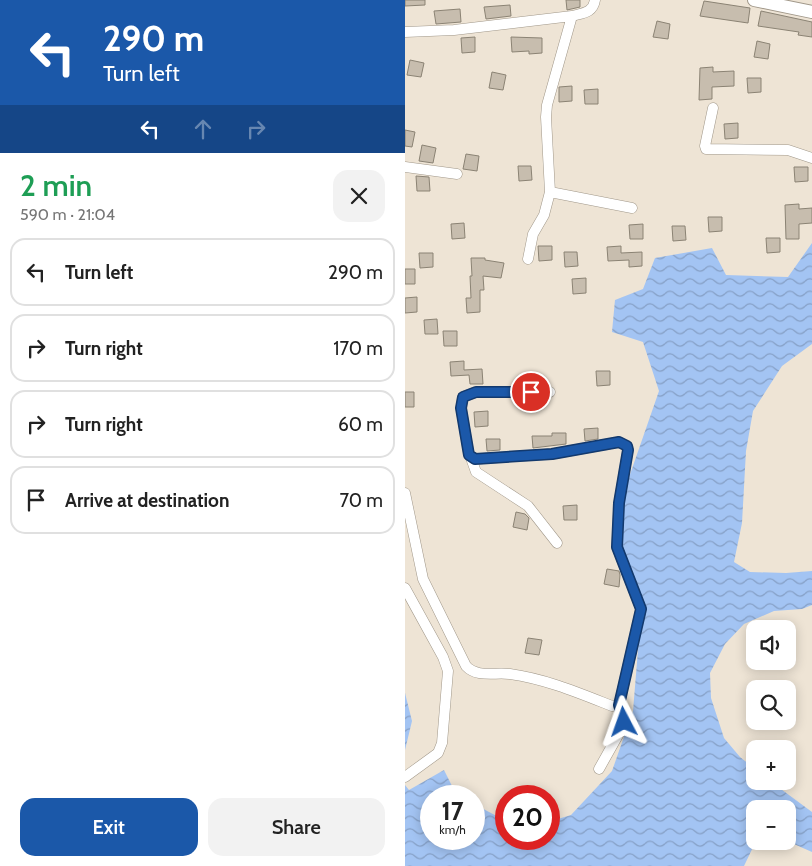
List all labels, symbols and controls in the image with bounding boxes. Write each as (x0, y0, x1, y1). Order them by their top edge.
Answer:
text: 290 m (103, 17, 204, 60)
icon: left (20, 20, 85, 85)
text: Turn left (103, 60, 180, 87)
icon: left (136, 115, 164, 143)
icon: ahead (189, 115, 217, 143)
icon: right (242, 115, 270, 143)
text: 2 min (20, 167, 92, 204)
button: close (333, 170, 385, 222)
text: 590 m · 21:04 (20, 205, 115, 224)
icon: left (22, 258, 50, 286)
text: Turn left (65, 261, 133, 284)
text: 290 m (328, 261, 383, 284)
icon: right (22, 334, 50, 362)
text: Turn right (65, 337, 143, 360)
text: 170 m (333, 337, 383, 360)
pin (510, 371, 552, 413)
icon: arrive (517, 378, 545, 406)
icon: right (22, 410, 50, 438)
text: Turn right (65, 413, 143, 436)
text: 60 m (338, 413, 383, 436)
icon: arrive (22, 486, 50, 514)
text: Arrive at destination (65, 489, 229, 512)
text: 70 m (339, 489, 383, 512)
map controls (746, 620, 796, 850)
button: sound (746, 620, 796, 670)
button: search (746, 680, 796, 730)
position arrow (597, 695, 649, 747)
button: + (746, 740, 796, 790)
speed limit sign: 20 (495, 785, 560, 850)
text: 17 (442, 796, 463, 826)
button: Exit (20, 798, 198, 856)
button: Share (208, 798, 385, 856)
button: − (746, 800, 796, 850)
text: km/h (439, 822, 466, 837)

